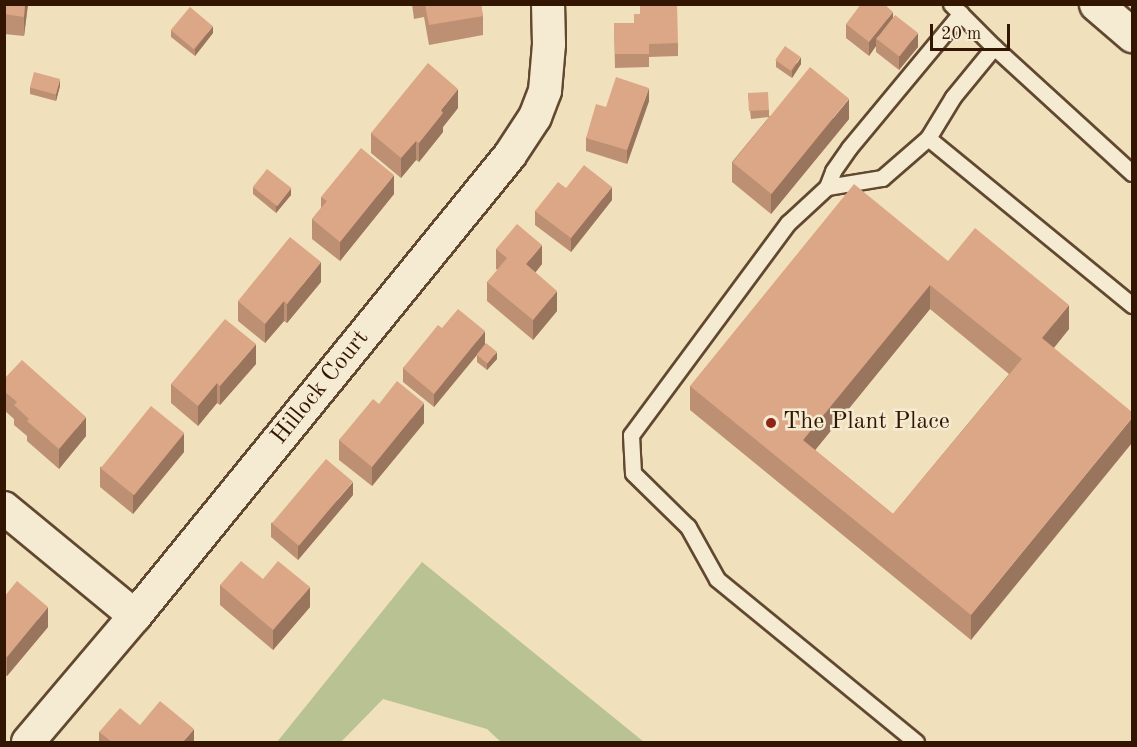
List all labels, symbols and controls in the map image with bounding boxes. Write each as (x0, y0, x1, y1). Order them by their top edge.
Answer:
scale bar (933, 12, 1012, 50)
text: 20 m (941, 25, 981, 43)
street label: Hillock Court (266, 325, 376, 451)
place label: The Plant Place (783, 409, 950, 437)
marker: The Plant Place (764, 416, 778, 430)

